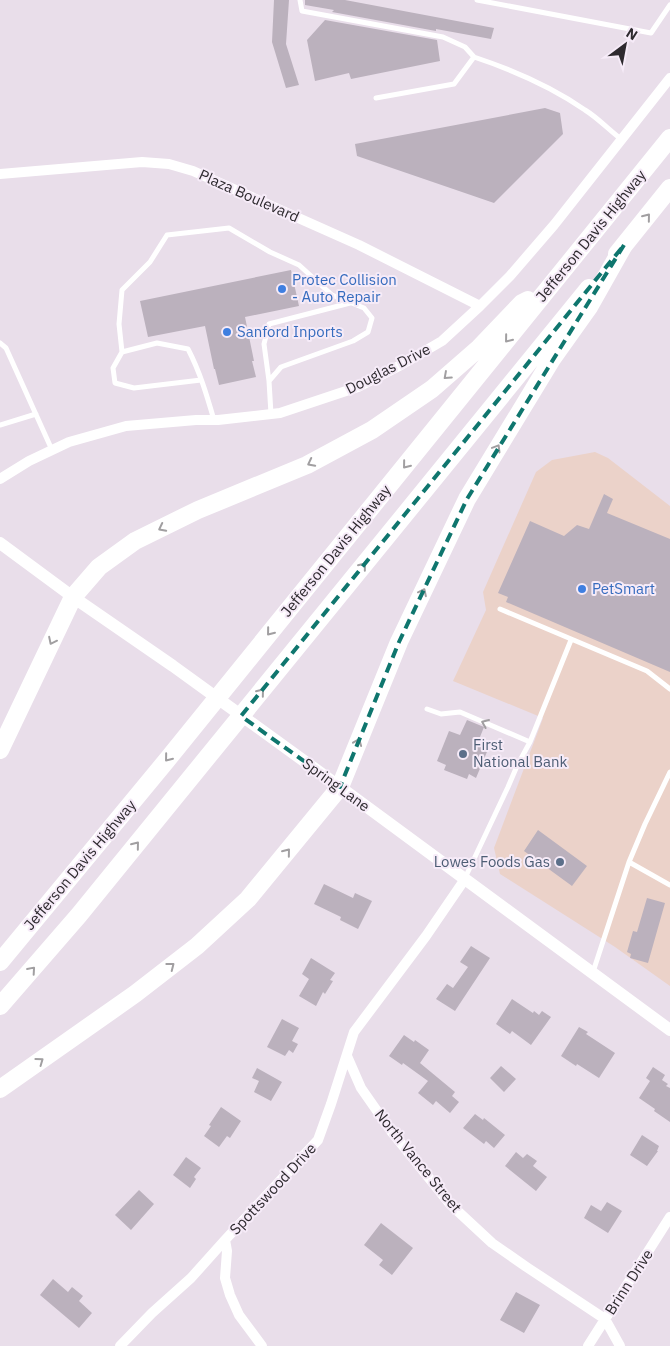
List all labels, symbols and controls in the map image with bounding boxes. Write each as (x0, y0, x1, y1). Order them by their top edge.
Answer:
north arrow (600, 20, 650, 70)
text: N (623, 24, 641, 44)
street label: Plaza Boulevard (196, 165, 302, 226)
street label: Jefferson Davis Highway (531, 165, 650, 306)
one-way arrow (641, 214, 649, 223)
place label: Protec Collision - Auto Repair (292, 270, 397, 306)
marker: Protec Collision - Auto Repair (276, 283, 288, 295)
place label: Sanford Inports (237, 322, 343, 341)
marker: Sanford Inports (221, 326, 233, 338)
one-way arrow (505, 333, 513, 342)
street label: Douglas Drive (342, 339, 433, 398)
one-way arrow (444, 370, 453, 379)
one-way arrow (491, 445, 501, 454)
one-way arrow (307, 457, 316, 467)
one-way arrow (403, 459, 411, 468)
street label: Jefferson Davis Highway (276, 480, 395, 621)
one-way arrow (158, 522, 167, 532)
one-way arrow (358, 563, 366, 572)
place label: PetSmart (592, 579, 655, 598)
marker: PetSmart (576, 583, 588, 595)
one-way arrow (416, 589, 426, 598)
one-way arrow (268, 626, 276, 635)
one-way arrow (48, 636, 59, 645)
one-way arrow (255, 689, 263, 698)
one-way arrow (481, 718, 490, 729)
place label: First National Bank (473, 735, 568, 771)
one-way arrow (352, 738, 362, 746)
marker: First National Bank (457, 748, 469, 760)
one-way arrow (165, 753, 174, 762)
street label: Spring Lane (299, 754, 374, 815)
street label: Jefferson Davis Highway (19, 795, 140, 934)
one-way arrow (131, 842, 139, 851)
one-way arrow (281, 849, 289, 858)
place label: Lowes Foods Gas (434, 852, 550, 871)
marker: Lowes Foods Gas (554, 856, 566, 868)
one-way arrow (166, 962, 175, 971)
one-way arrow (26, 966, 35, 975)
one-way arrow (34, 1058, 44, 1067)
street label: North Vance Street (371, 1105, 466, 1216)
street label: Spottswood Drive (225, 1139, 320, 1239)
street label: Brinn Drive (600, 1245, 657, 1318)

